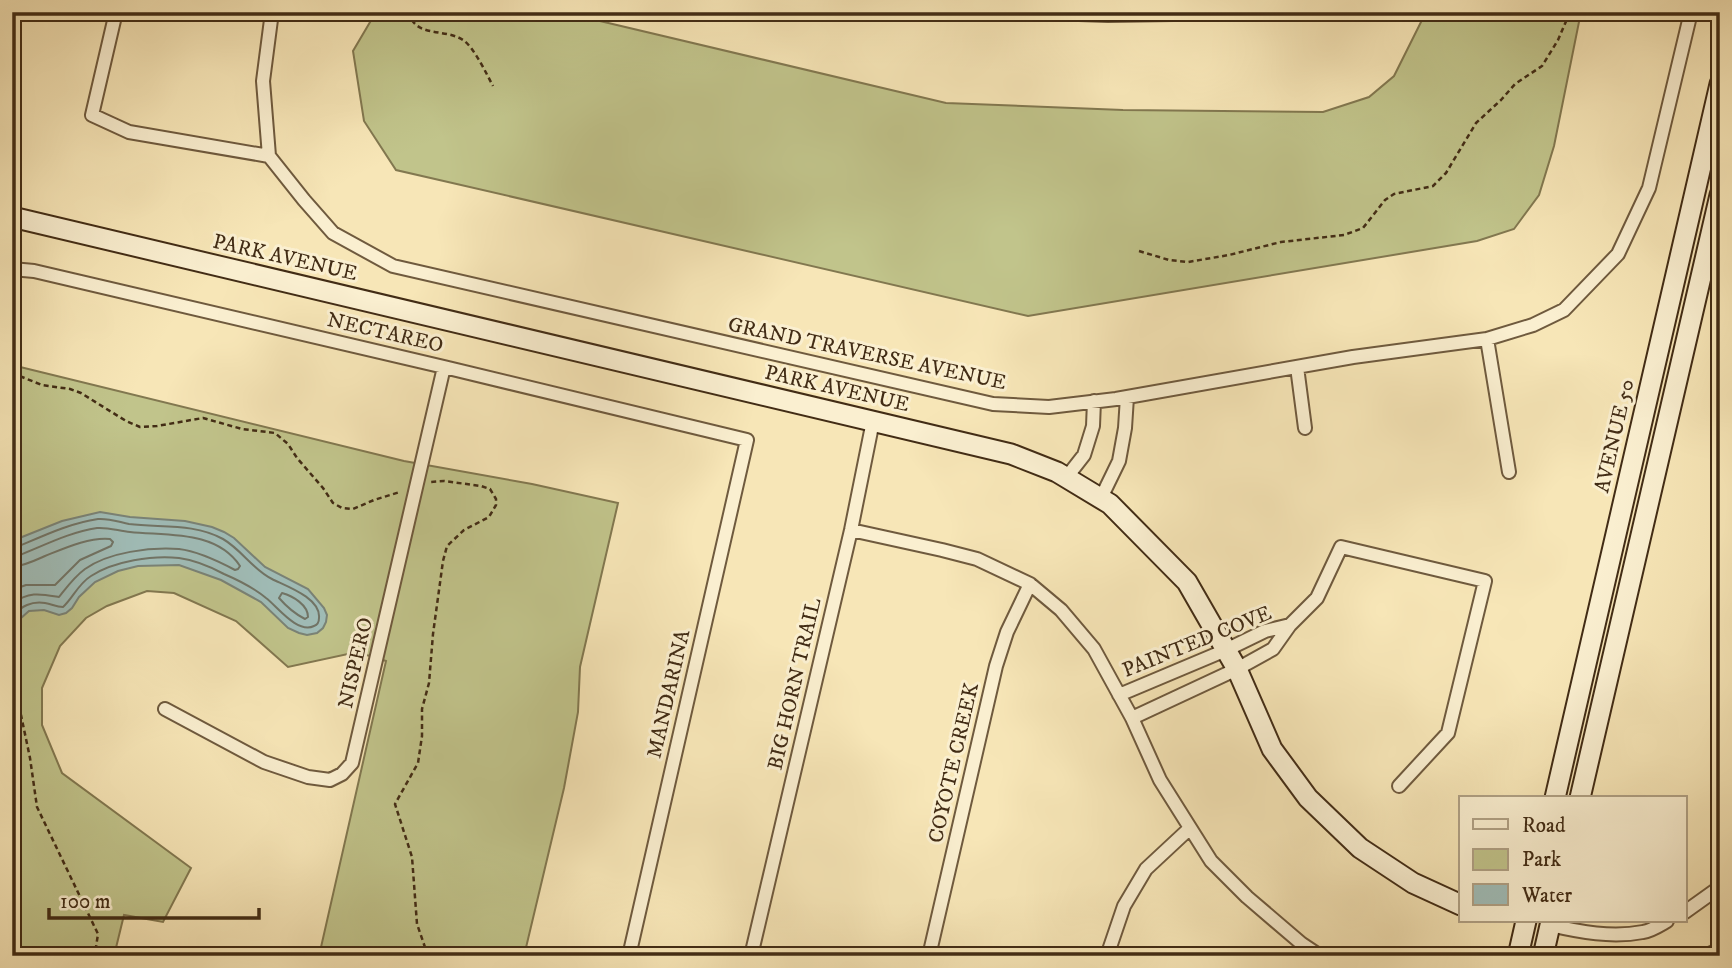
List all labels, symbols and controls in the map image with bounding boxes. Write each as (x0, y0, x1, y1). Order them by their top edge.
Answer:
street label: PARK AVENUE (210, 229, 360, 287)
street label: NECTAREO (324, 307, 446, 359)
street label: GRAND TRAVERSE AVENUE (725, 312, 1009, 396)
street label: PARK AVENUE (762, 360, 912, 418)
street label: AVENUE 50 (1589, 377, 1641, 495)
street label: BIG HORN TRAIL (763, 595, 827, 773)
street label: PAINTED COVE (1119, 600, 1275, 684)
street label: NISPERO (333, 615, 379, 711)
street label: MANDARINA (642, 626, 697, 761)
street label: COYOTE CREEK (923, 680, 985, 846)
legend (1459, 796, 1686, 922)
text: Road (1522, 813, 1566, 839)
text: Park (1522, 847, 1562, 873)
scale bar (49, 877, 259, 921)
text: Water (1521, 883, 1572, 909)
text: 100 m (60, 889, 111, 915)

